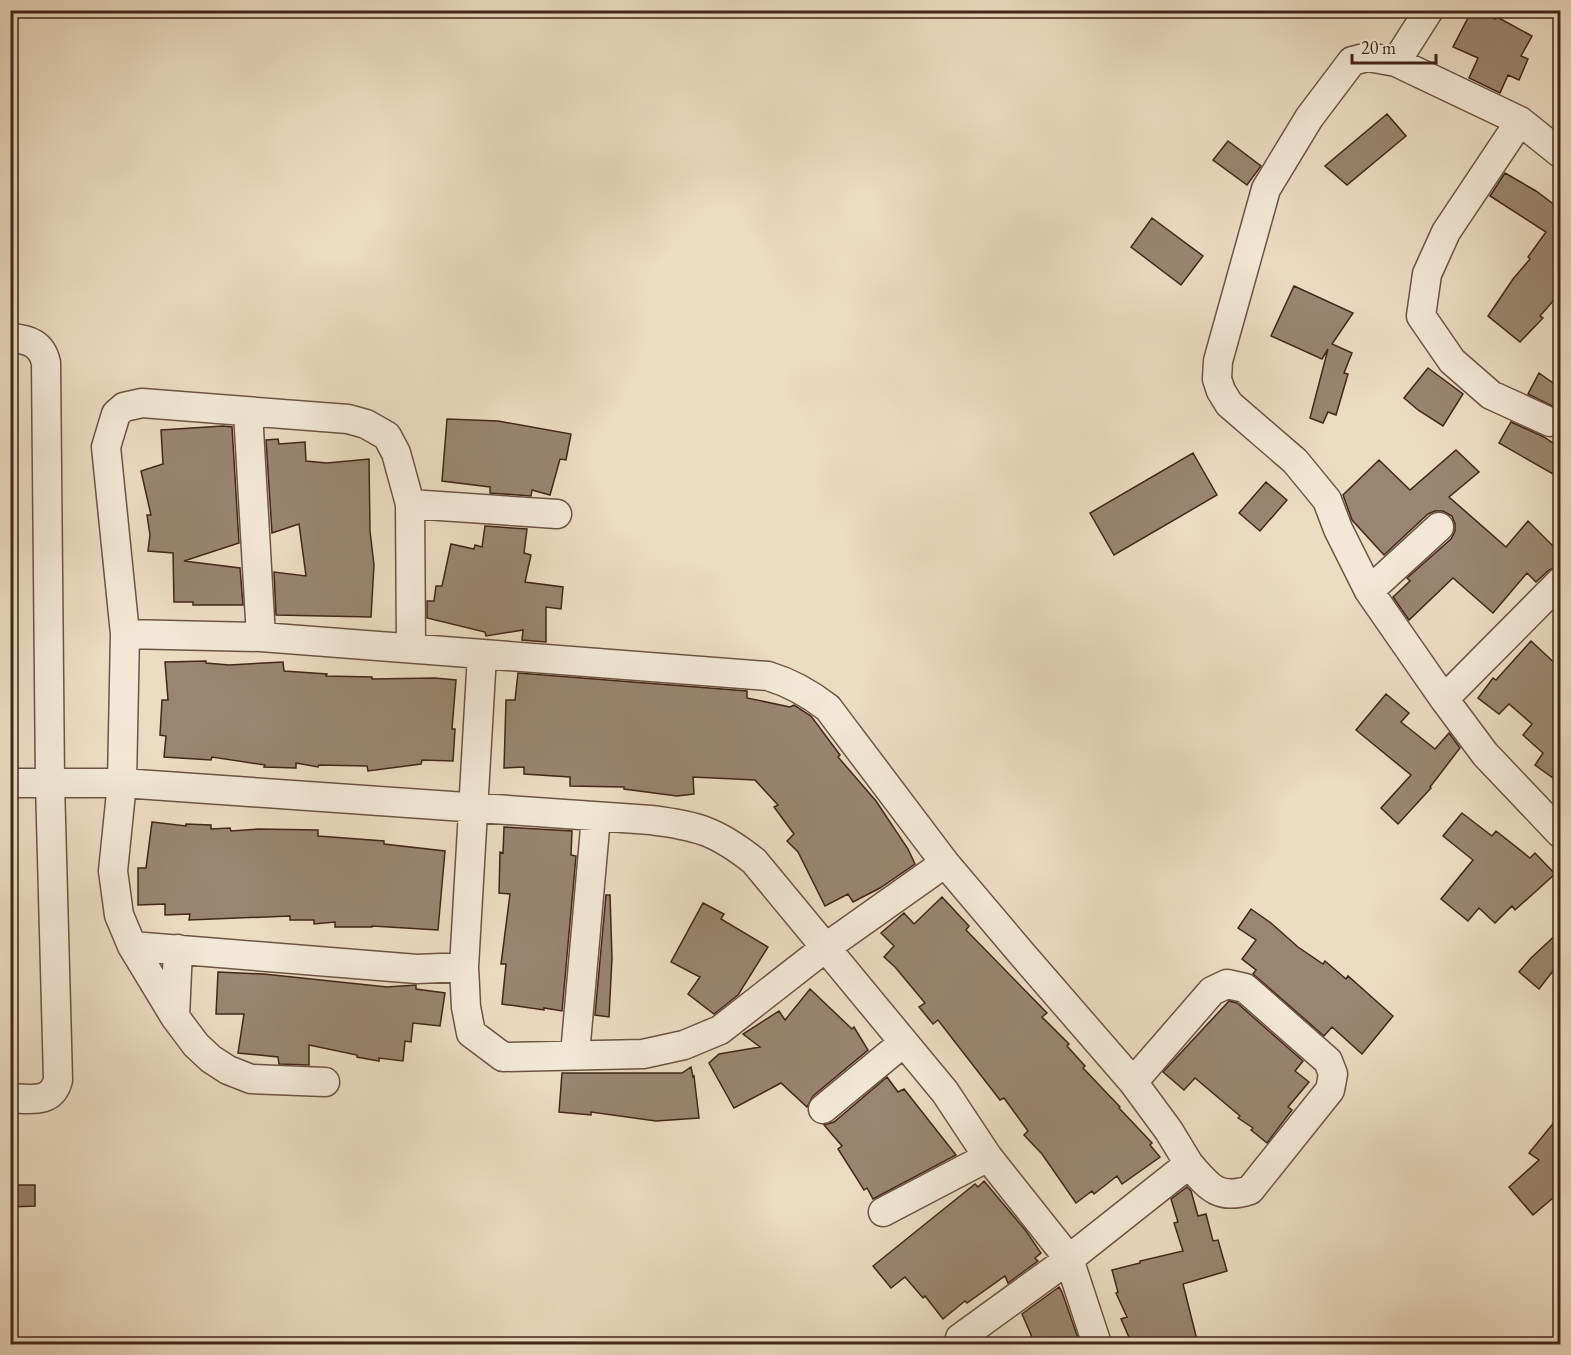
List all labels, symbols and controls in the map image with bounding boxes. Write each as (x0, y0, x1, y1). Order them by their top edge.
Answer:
scale bar (1352, 27, 1436, 65)
text: 20 m (1361, 36, 1396, 59)

